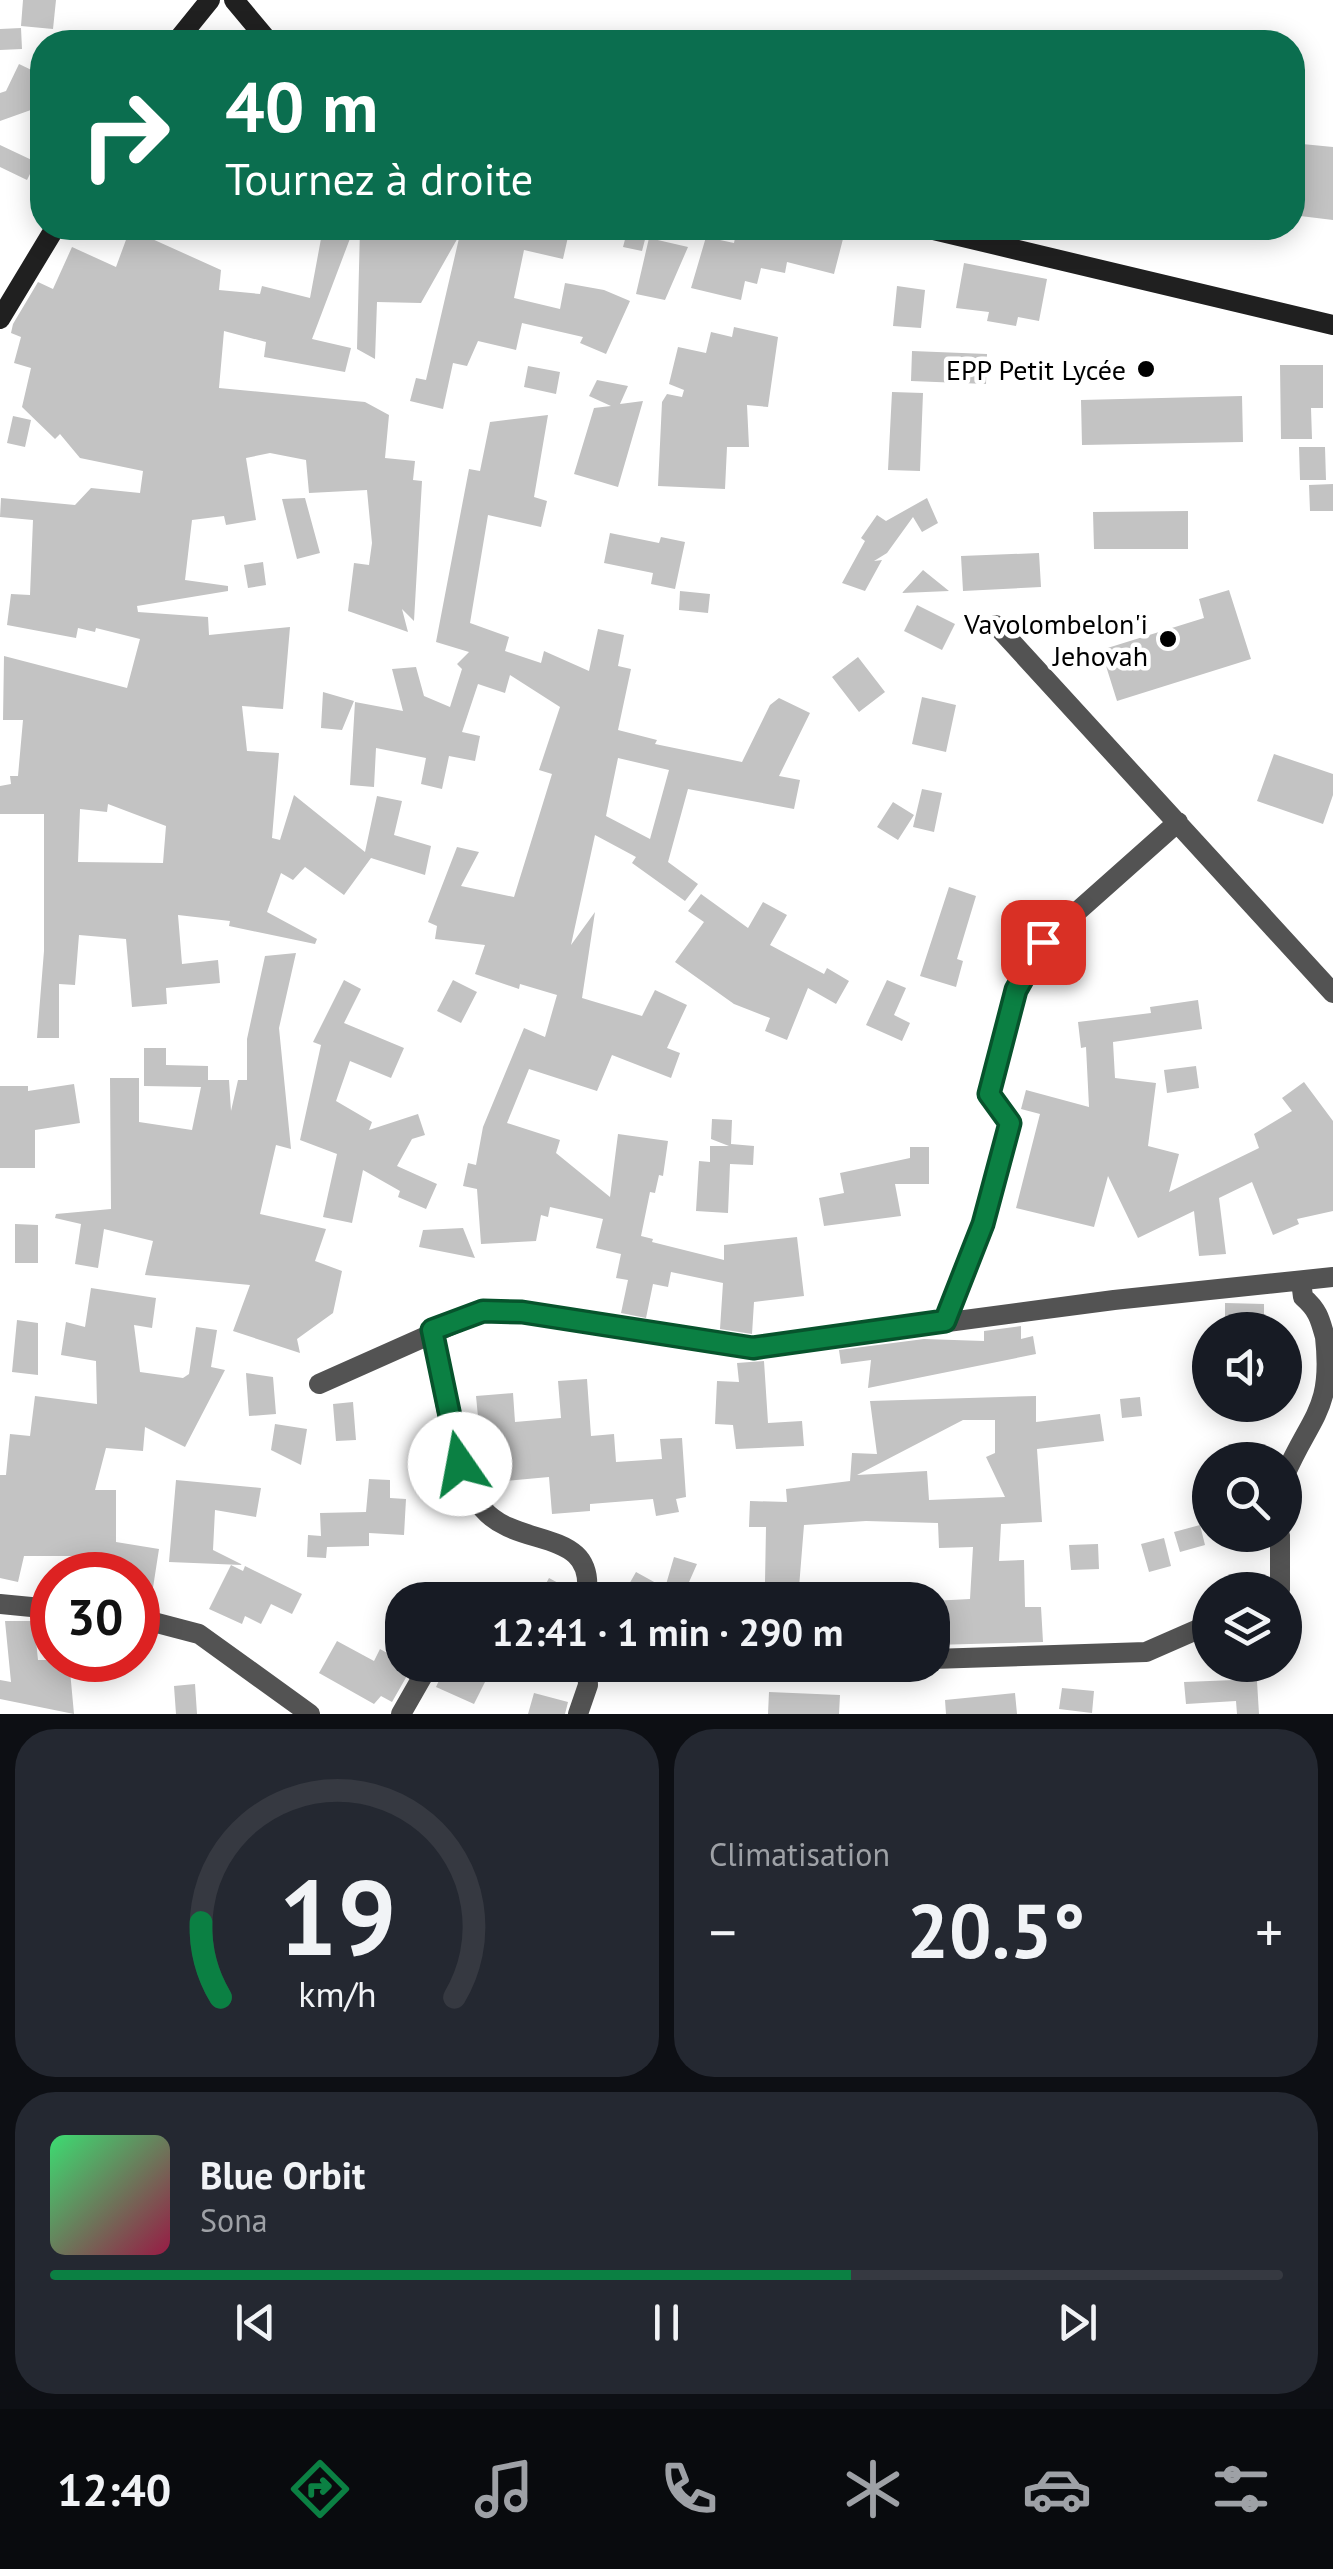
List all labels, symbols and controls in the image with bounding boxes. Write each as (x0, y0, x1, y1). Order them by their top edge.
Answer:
text: 40 m (225, 61, 378, 151)
icon: right (60, 70, 190, 200)
text: Tournez à droite (225, 149, 533, 207)
place label: EPP Petit Lycée (946, 351, 1126, 388)
marker: EPP Petit Lycée (1135, 358, 1157, 380)
place label: Vavolombelon'i Jehovah (963, 605, 1148, 674)
marker: Vavolombelon'i Jehovah (1157, 628, 1179, 650)
pin (1001, 900, 1086, 985)
icon: arrive (1016, 915, 1071, 970)
map controls (1192, 1312, 1302, 1682)
button: sound (1192, 1312, 1302, 1422)
position arrow (408, 1412, 512, 1516)
button: search (1192, 1442, 1302, 1552)
speed limit sign: 30 (30, 1552, 160, 1682)
button: layers (1192, 1572, 1302, 1682)
text: 12:41 · 1 min · 290 m (492, 1607, 843, 1656)
text: Climatisation (709, 1833, 890, 1875)
text: 19 (278, 1849, 396, 1984)
text: 20.5° (907, 1882, 1085, 1979)
text: − (709, 1896, 737, 1967)
text: + (1255, 1896, 1283, 1967)
text: km/h (298, 1971, 376, 2017)
text: Blue Orbit (200, 2150, 365, 2199)
text: Sona (200, 2199, 268, 2241)
icon: previous (228, 2295, 283, 2350)
icon: pause (639, 2295, 694, 2350)
icon: next (1050, 2295, 1105, 2350)
icon: directions (285, 2454, 355, 2524)
icon: music (469, 2454, 539, 2524)
icon: phone (654, 2454, 724, 2524)
icon: climate (838, 2454, 908, 2524)
icon: car (1022, 2454, 1092, 2524)
icon: filters (1206, 2454, 1276, 2524)
text: 12:40 (57, 2460, 171, 2518)

